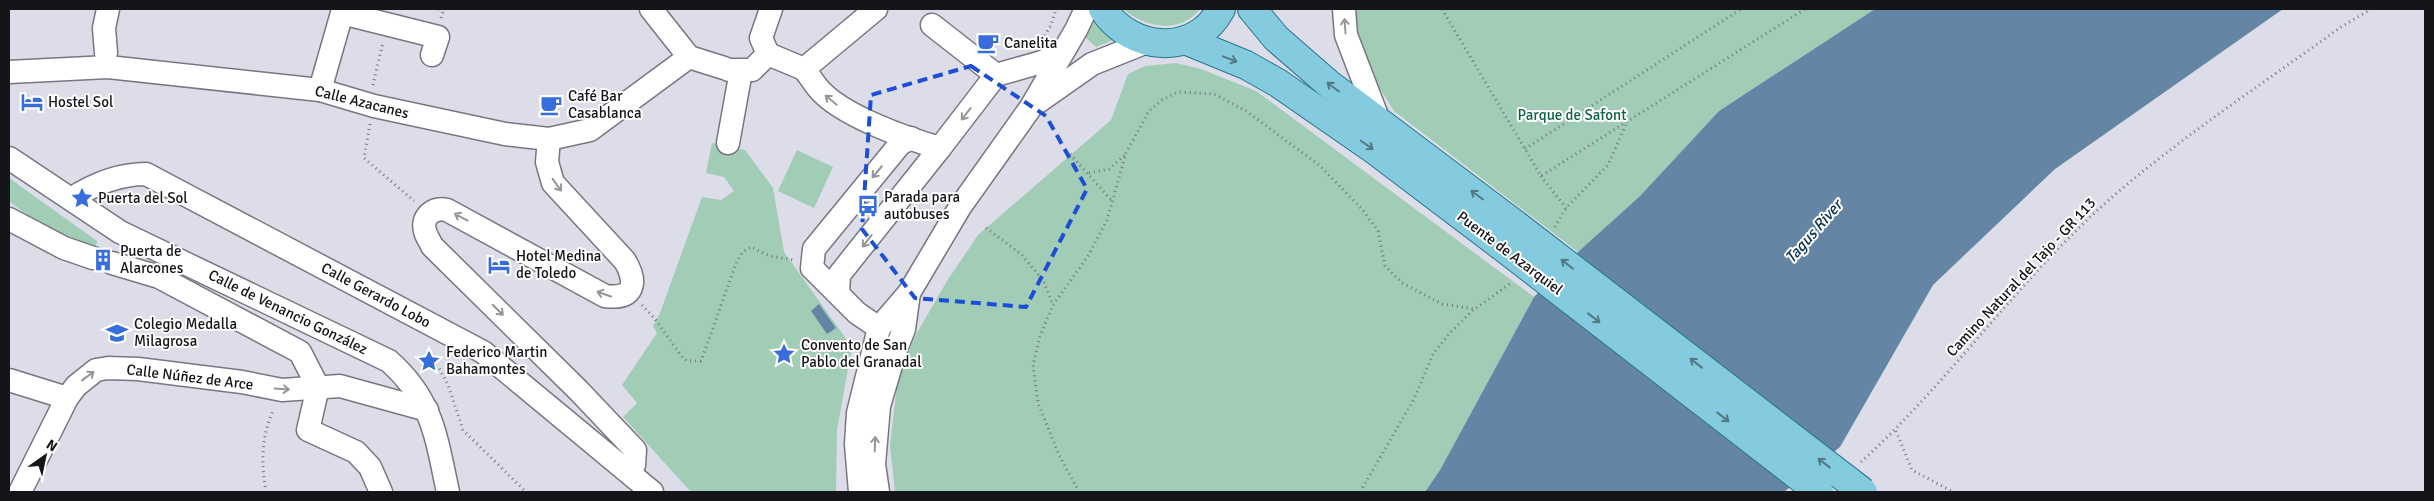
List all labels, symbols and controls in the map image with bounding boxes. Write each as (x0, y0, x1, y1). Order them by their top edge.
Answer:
one-way arrow (1341, 18, 1350, 34)
cafe icon: Canelita (975, 30, 1001, 56)
place label: Canelita (1004, 34, 1057, 52)
one-way arrow (1221, 55, 1237, 64)
street label: Calle Azacanes (313, 82, 411, 122)
one-way arrow (1326, 82, 1340, 92)
place label: Café Bar Casablanca (568, 87, 642, 122)
hotel icon: Hostel Sol (19, 89, 45, 115)
cafe icon: Café Bar Casablanca (538, 92, 564, 118)
place label: Hostel Sol (48, 93, 113, 111)
one-way arrow (825, 94, 838, 105)
park label: Parque de Safont (1518, 106, 1626, 124)
one-way arrow (960, 107, 971, 120)
one-way arrow (1360, 140, 1374, 150)
one-way arrow (872, 165, 883, 178)
one-way arrow (552, 178, 562, 192)
place icon: Puerta del Sol (69, 185, 95, 211)
place label: Parada para autobuses (884, 188, 960, 223)
place label: Puerta del Sol (98, 189, 188, 207)
one-way arrow (1470, 190, 1484, 200)
bus stop icon: Parada para autobuses (855, 193, 881, 219)
water label: Tagus River (1781, 194, 1848, 267)
street label: Camino Natural del Tajo - GR 113 (1943, 194, 2099, 360)
street label: Puente de Azarquiel (1454, 207, 1566, 299)
one-way arrow (454, 212, 469, 222)
one-way arrow (861, 234, 872, 247)
place label: Puerta de Alarcones (120, 242, 184, 277)
building icon: Puerta de Alarcones (90, 247, 116, 273)
place label: Hotel Medina de Toledo (516, 247, 601, 282)
hotel icon: Hotel Medina de Toledo (486, 252, 512, 278)
street label: Calle Gerardo Lobo (318, 259, 434, 332)
one-way arrow (1561, 259, 1574, 270)
street label: Calle de Venancio González (206, 266, 371, 359)
one-way arrow (597, 289, 612, 298)
one-way arrow (492, 304, 504, 316)
one-way arrow (1587, 313, 1601, 323)
place label: Colegio Medalla Milagrosa (134, 315, 237, 350)
school or university icon: Colegio Medalla Milagrosa (104, 320, 130, 346)
place label: Convento de San Pablo del Granadal (801, 336, 922, 371)
place icon: Convento de San Pablo del Granadal (771, 341, 797, 367)
place label: Federico Martin Bahamontes (446, 343, 547, 378)
place icon: Federico Martin Bahamontes (416, 348, 442, 374)
one-way arrow (1690, 358, 1703, 369)
street label: Calle Núñez de Arce (126, 360, 254, 394)
one-way arrow (81, 371, 95, 381)
one-way arrow (274, 384, 290, 393)
one-way arrow (1716, 412, 1729, 423)
north arrow (20, 431, 70, 481)
text: N (43, 436, 61, 455)
one-way arrow (870, 436, 880, 452)
one-way arrow (1818, 457, 1831, 468)

